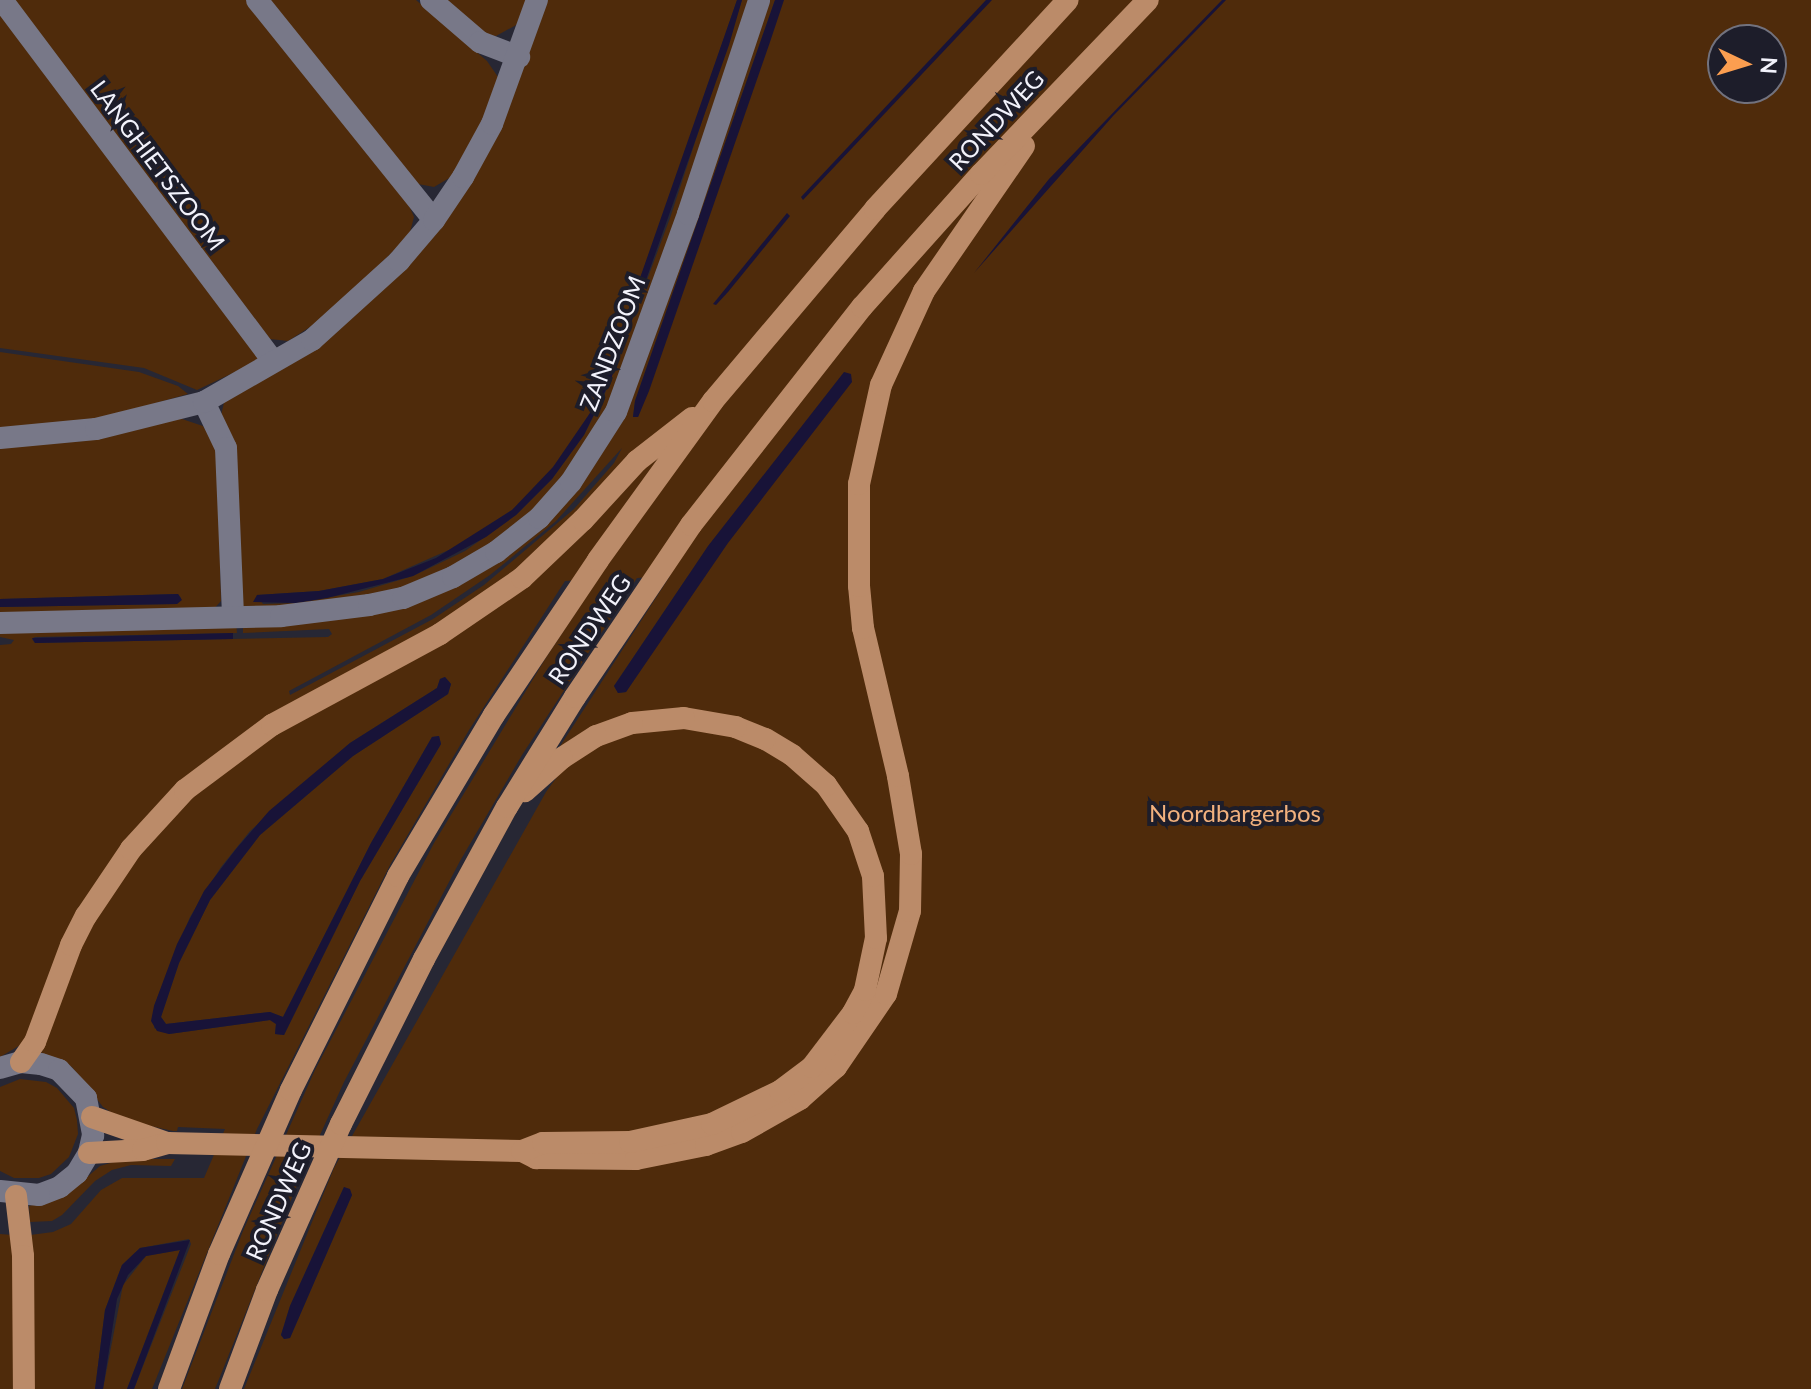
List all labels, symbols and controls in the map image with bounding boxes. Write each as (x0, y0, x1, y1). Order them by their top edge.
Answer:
north arrow (1707, 24, 1787, 104)
text: N (1755, 56, 1784, 75)
street label: RONDWEG (942, 64, 1050, 176)
street label: LANGHIETSZOOM (85, 74, 231, 256)
street label: ZANDZOOM (573, 272, 651, 414)
street label: RONDWEG (542, 569, 636, 689)
park label: Noordbargerbos (1149, 799, 1321, 827)
street label: RONDWEG (239, 1137, 317, 1265)

